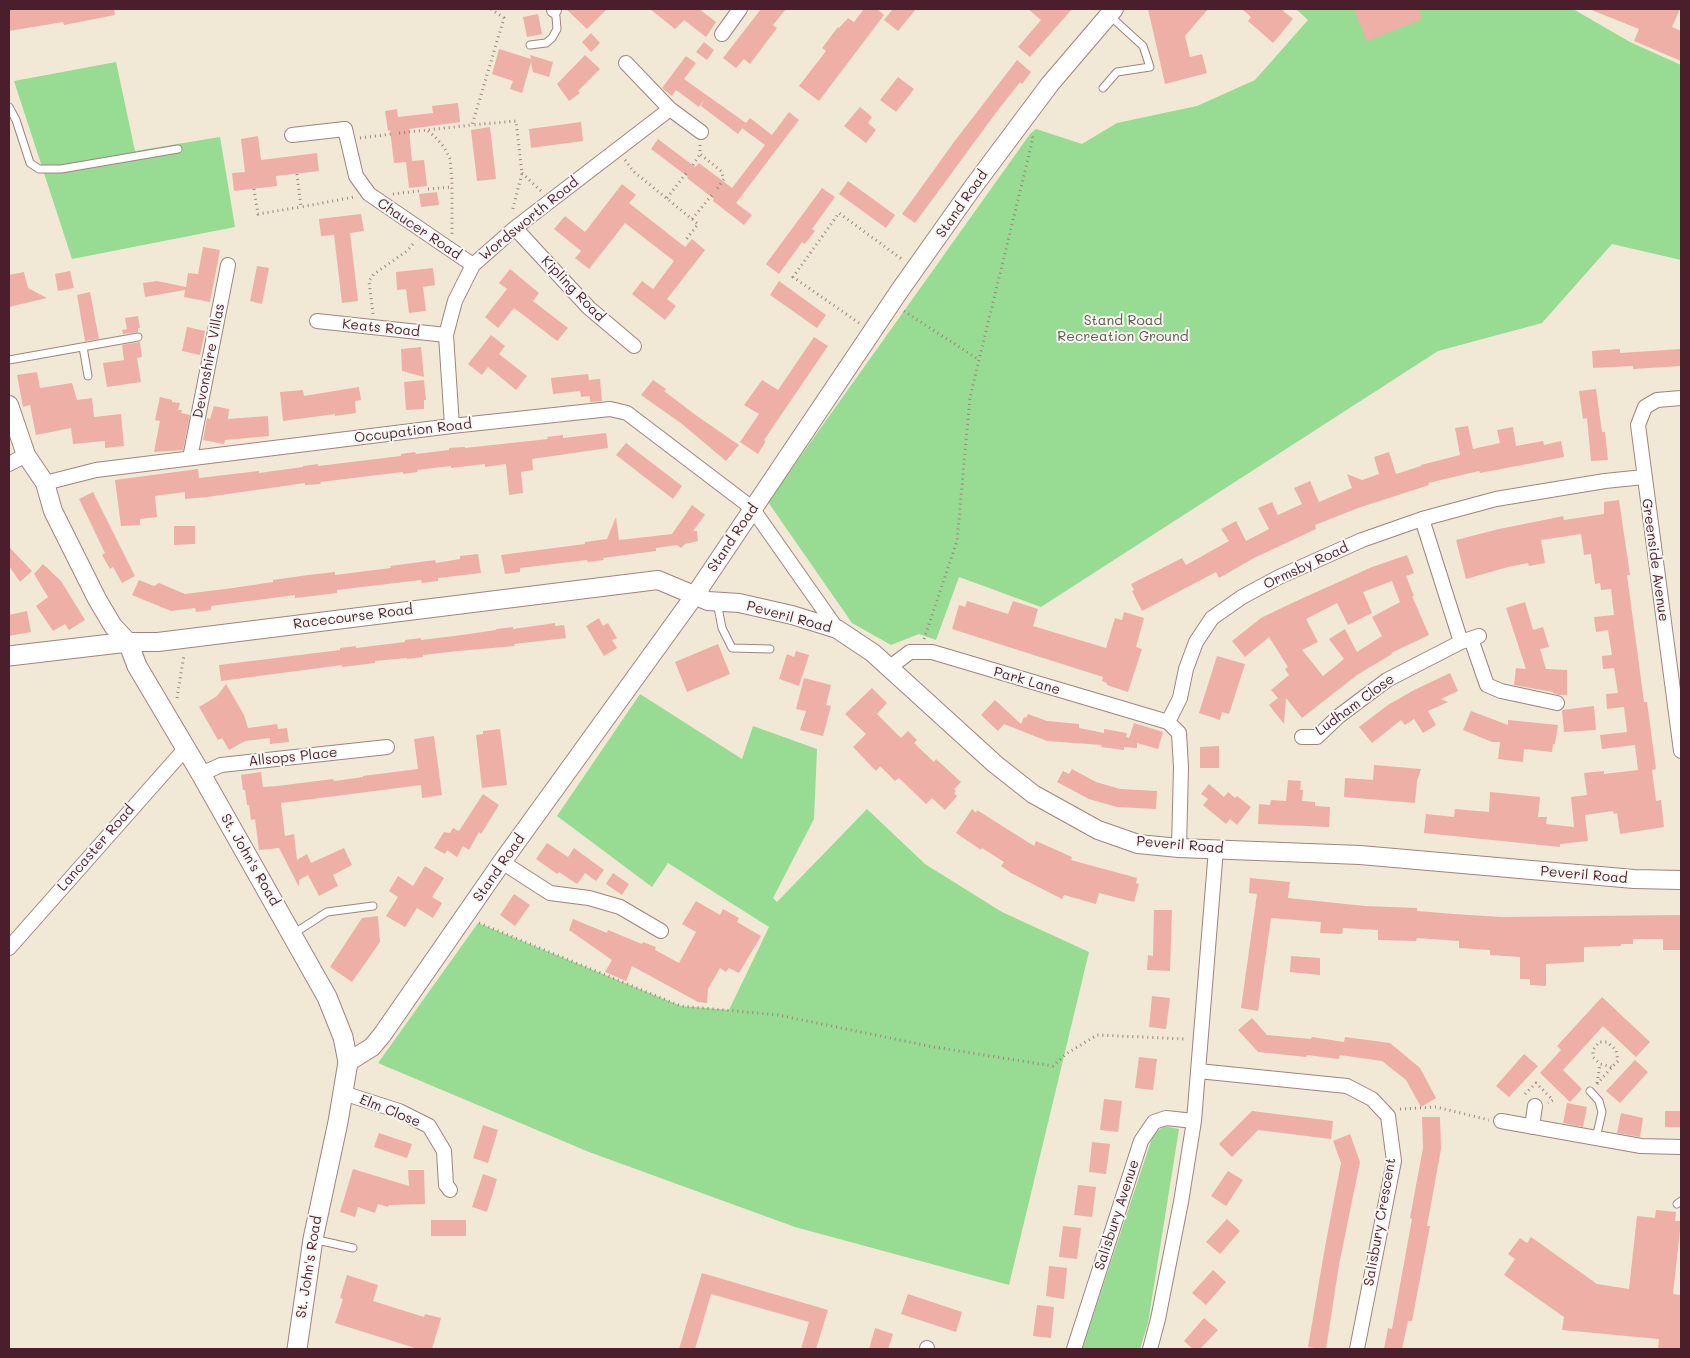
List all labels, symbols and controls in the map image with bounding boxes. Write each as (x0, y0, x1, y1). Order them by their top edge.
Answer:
street label: Stand Road (933, 167, 991, 241)
street label: Wordsworth Road (476, 174, 582, 264)
street label: Chaucer Road (374, 195, 464, 263)
street label: Kipling Road (538, 253, 608, 325)
street label: Devonshire Villas (190, 302, 228, 420)
park label: Stand Road Recreation Ground (1057, 313, 1189, 346)
street label: Keats Road (341, 316, 421, 340)
street label: Occupation Road (353, 415, 473, 447)
street label: Greenside Avenue (1638, 497, 1672, 623)
street label: Stand Road (704, 501, 762, 575)
street label: Ormsby Road (1261, 539, 1351, 593)
street label: Peveril Road (745, 598, 833, 636)
street label: Racecourse Road (292, 601, 414, 633)
street label: Park Lane (992, 663, 1062, 699)
street label: Ludham Close (1312, 671, 1398, 739)
street label: Allsops Place (248, 744, 338, 770)
street label: Lancaster Road (54, 801, 138, 895)
street label: St. John's Road (217, 811, 283, 909)
street label: Stand Road (470, 831, 528, 905)
street label: Peveril Road (1136, 833, 1224, 857)
street label: Peveril Road (1540, 863, 1628, 887)
street label: Elm Close (357, 1091, 423, 1131)
street label: Salisbury Crescent (1360, 1157, 1400, 1287)
street label: Salisbury Avenue (1091, 1158, 1143, 1272)
street label: St. John's Road (293, 1215, 325, 1319)

